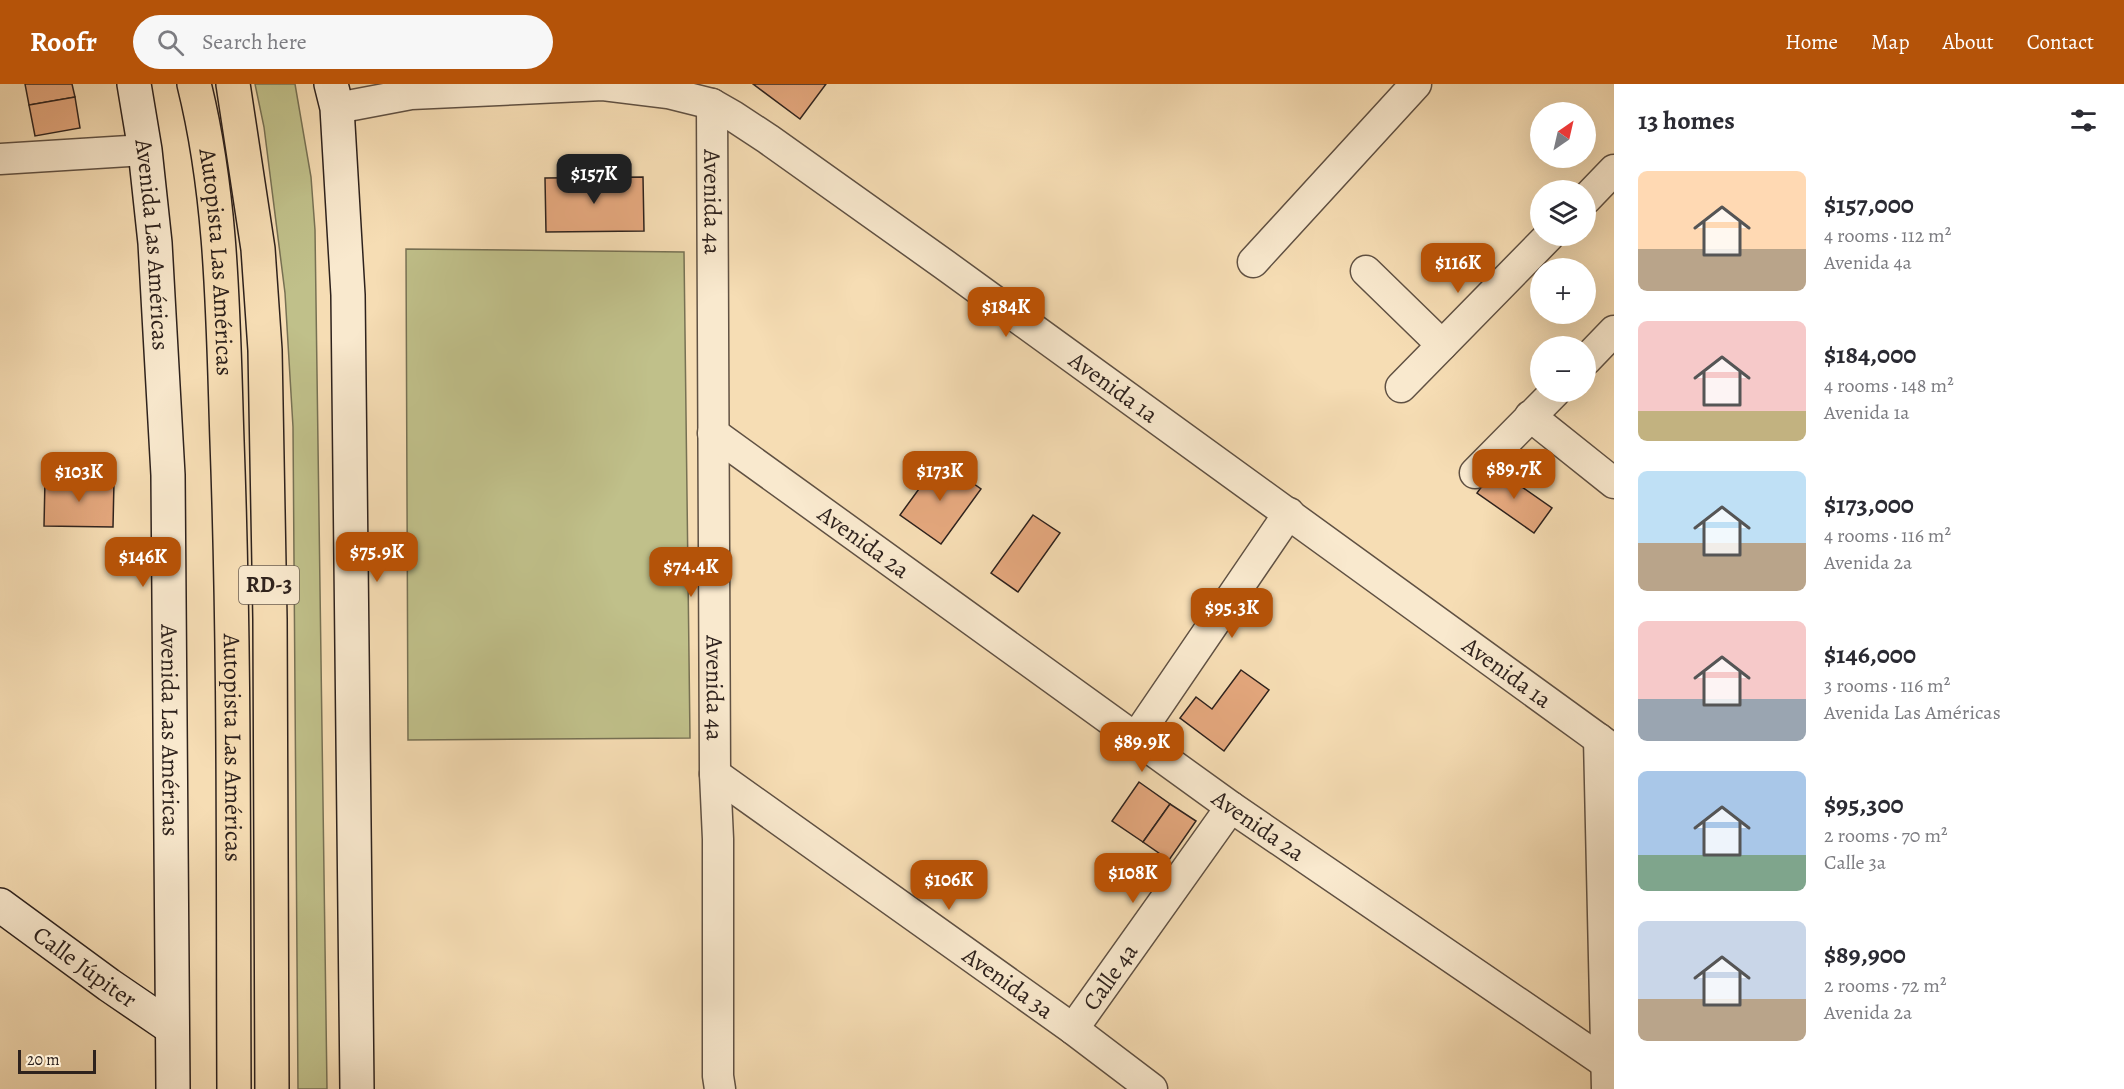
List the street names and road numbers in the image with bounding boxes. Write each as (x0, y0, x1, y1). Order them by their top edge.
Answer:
street label: Avenida Las Américas (127, 136, 177, 351)
street label: Autopista Las Américas (191, 145, 241, 377)
street label: Avenida 4a (696, 148, 729, 256)
street label: Avenida 1a (1062, 344, 1165, 431)
street label: Avenida 2a (811, 497, 917, 586)
road number: RD-3 (239, 566, 299, 604)
street label: Avenida Las Américas (153, 623, 187, 836)
street label: Avenida 1a (1455, 629, 1559, 716)
street label: Autopista Las Américas (216, 632, 249, 862)
street label: Avenida 4a (698, 634, 731, 742)
street label: Avenida 2a (1205, 782, 1312, 869)
street label: Calle Júpiter (26, 918, 143, 1015)
street label: Calle 4a (1075, 936, 1146, 1017)
street label: Avenida 3a (956, 939, 1061, 1027)

